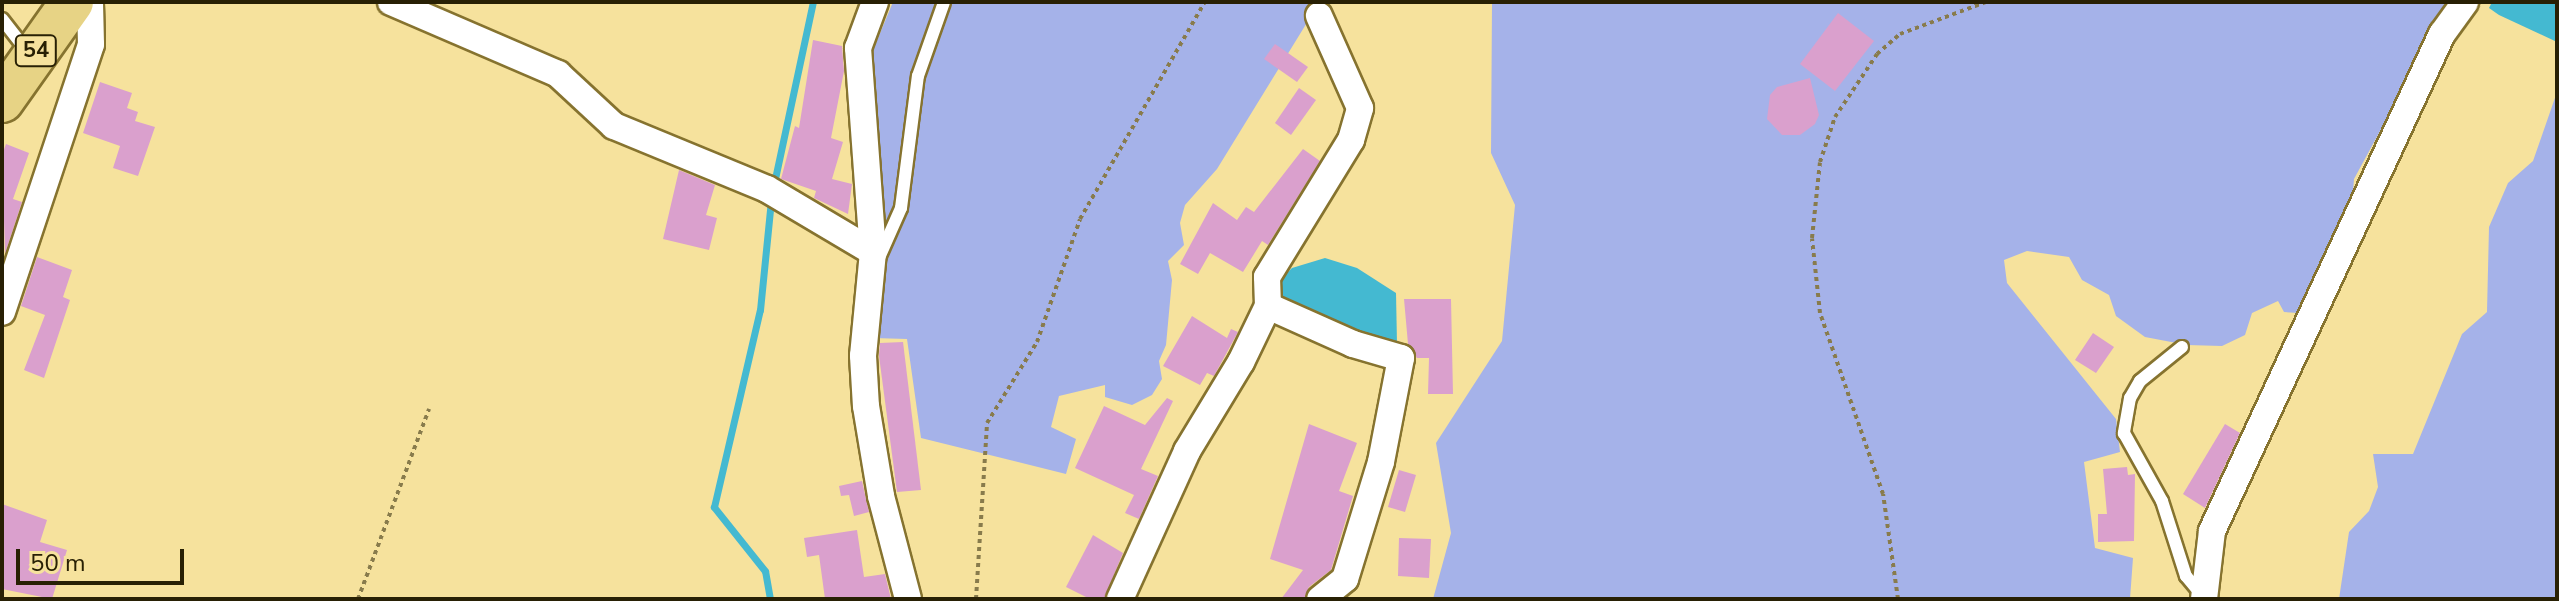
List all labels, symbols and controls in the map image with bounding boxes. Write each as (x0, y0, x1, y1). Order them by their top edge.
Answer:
road number: 54 (14, 33, 58, 69)
scale bar (20, 533, 188, 583)
text: 50 m (30, 547, 86, 579)

